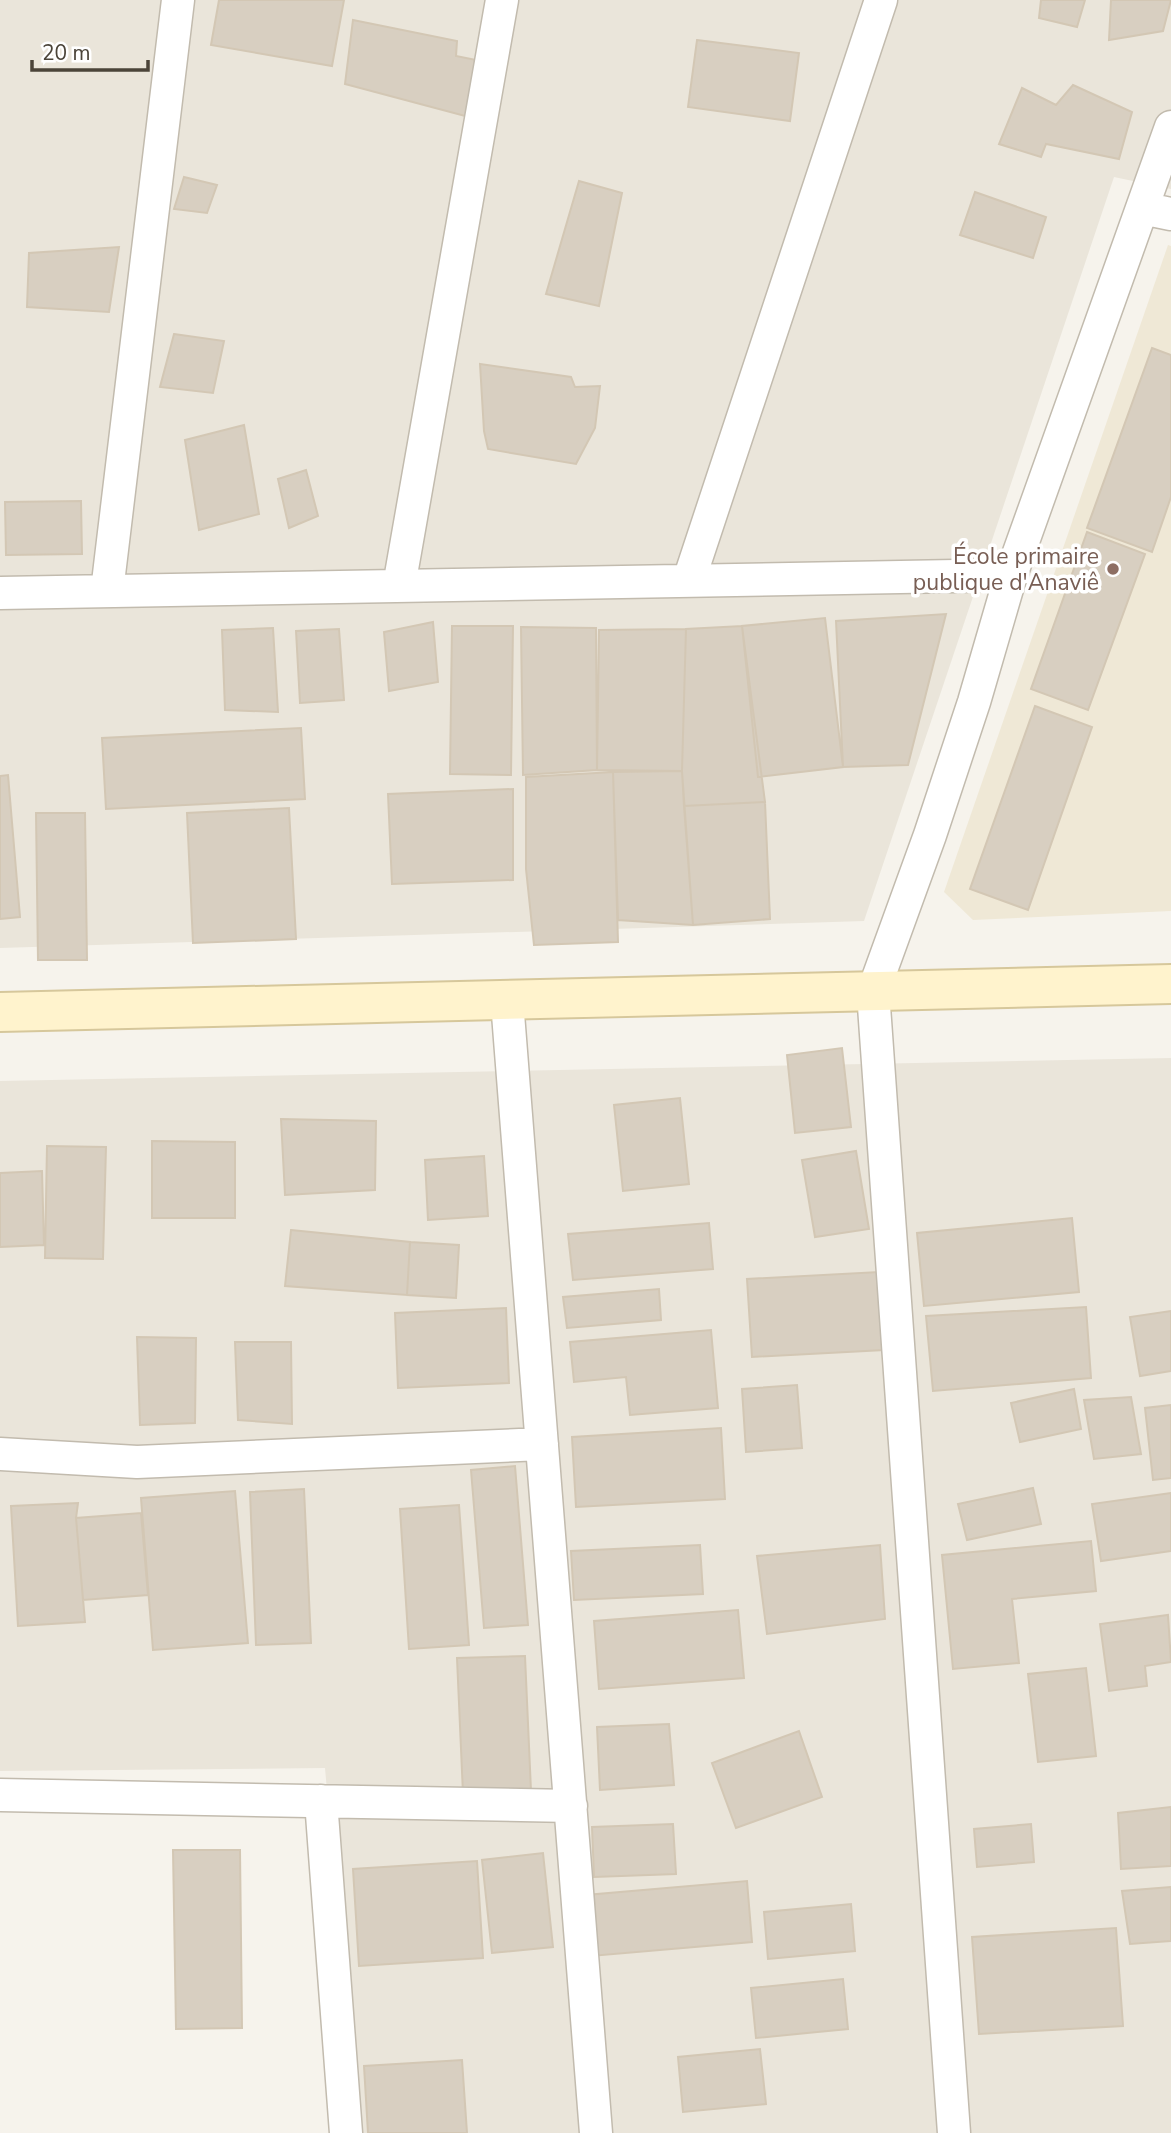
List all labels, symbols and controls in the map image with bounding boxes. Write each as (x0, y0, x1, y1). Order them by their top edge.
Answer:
scale bar (32, 28, 147, 72)
text: 20 m (42, 39, 91, 67)
place label: École primaire publique d'Anaviê (913, 541, 1099, 598)
marker: École primaire publique d'Anaviê (1105, 561, 1121, 577)

